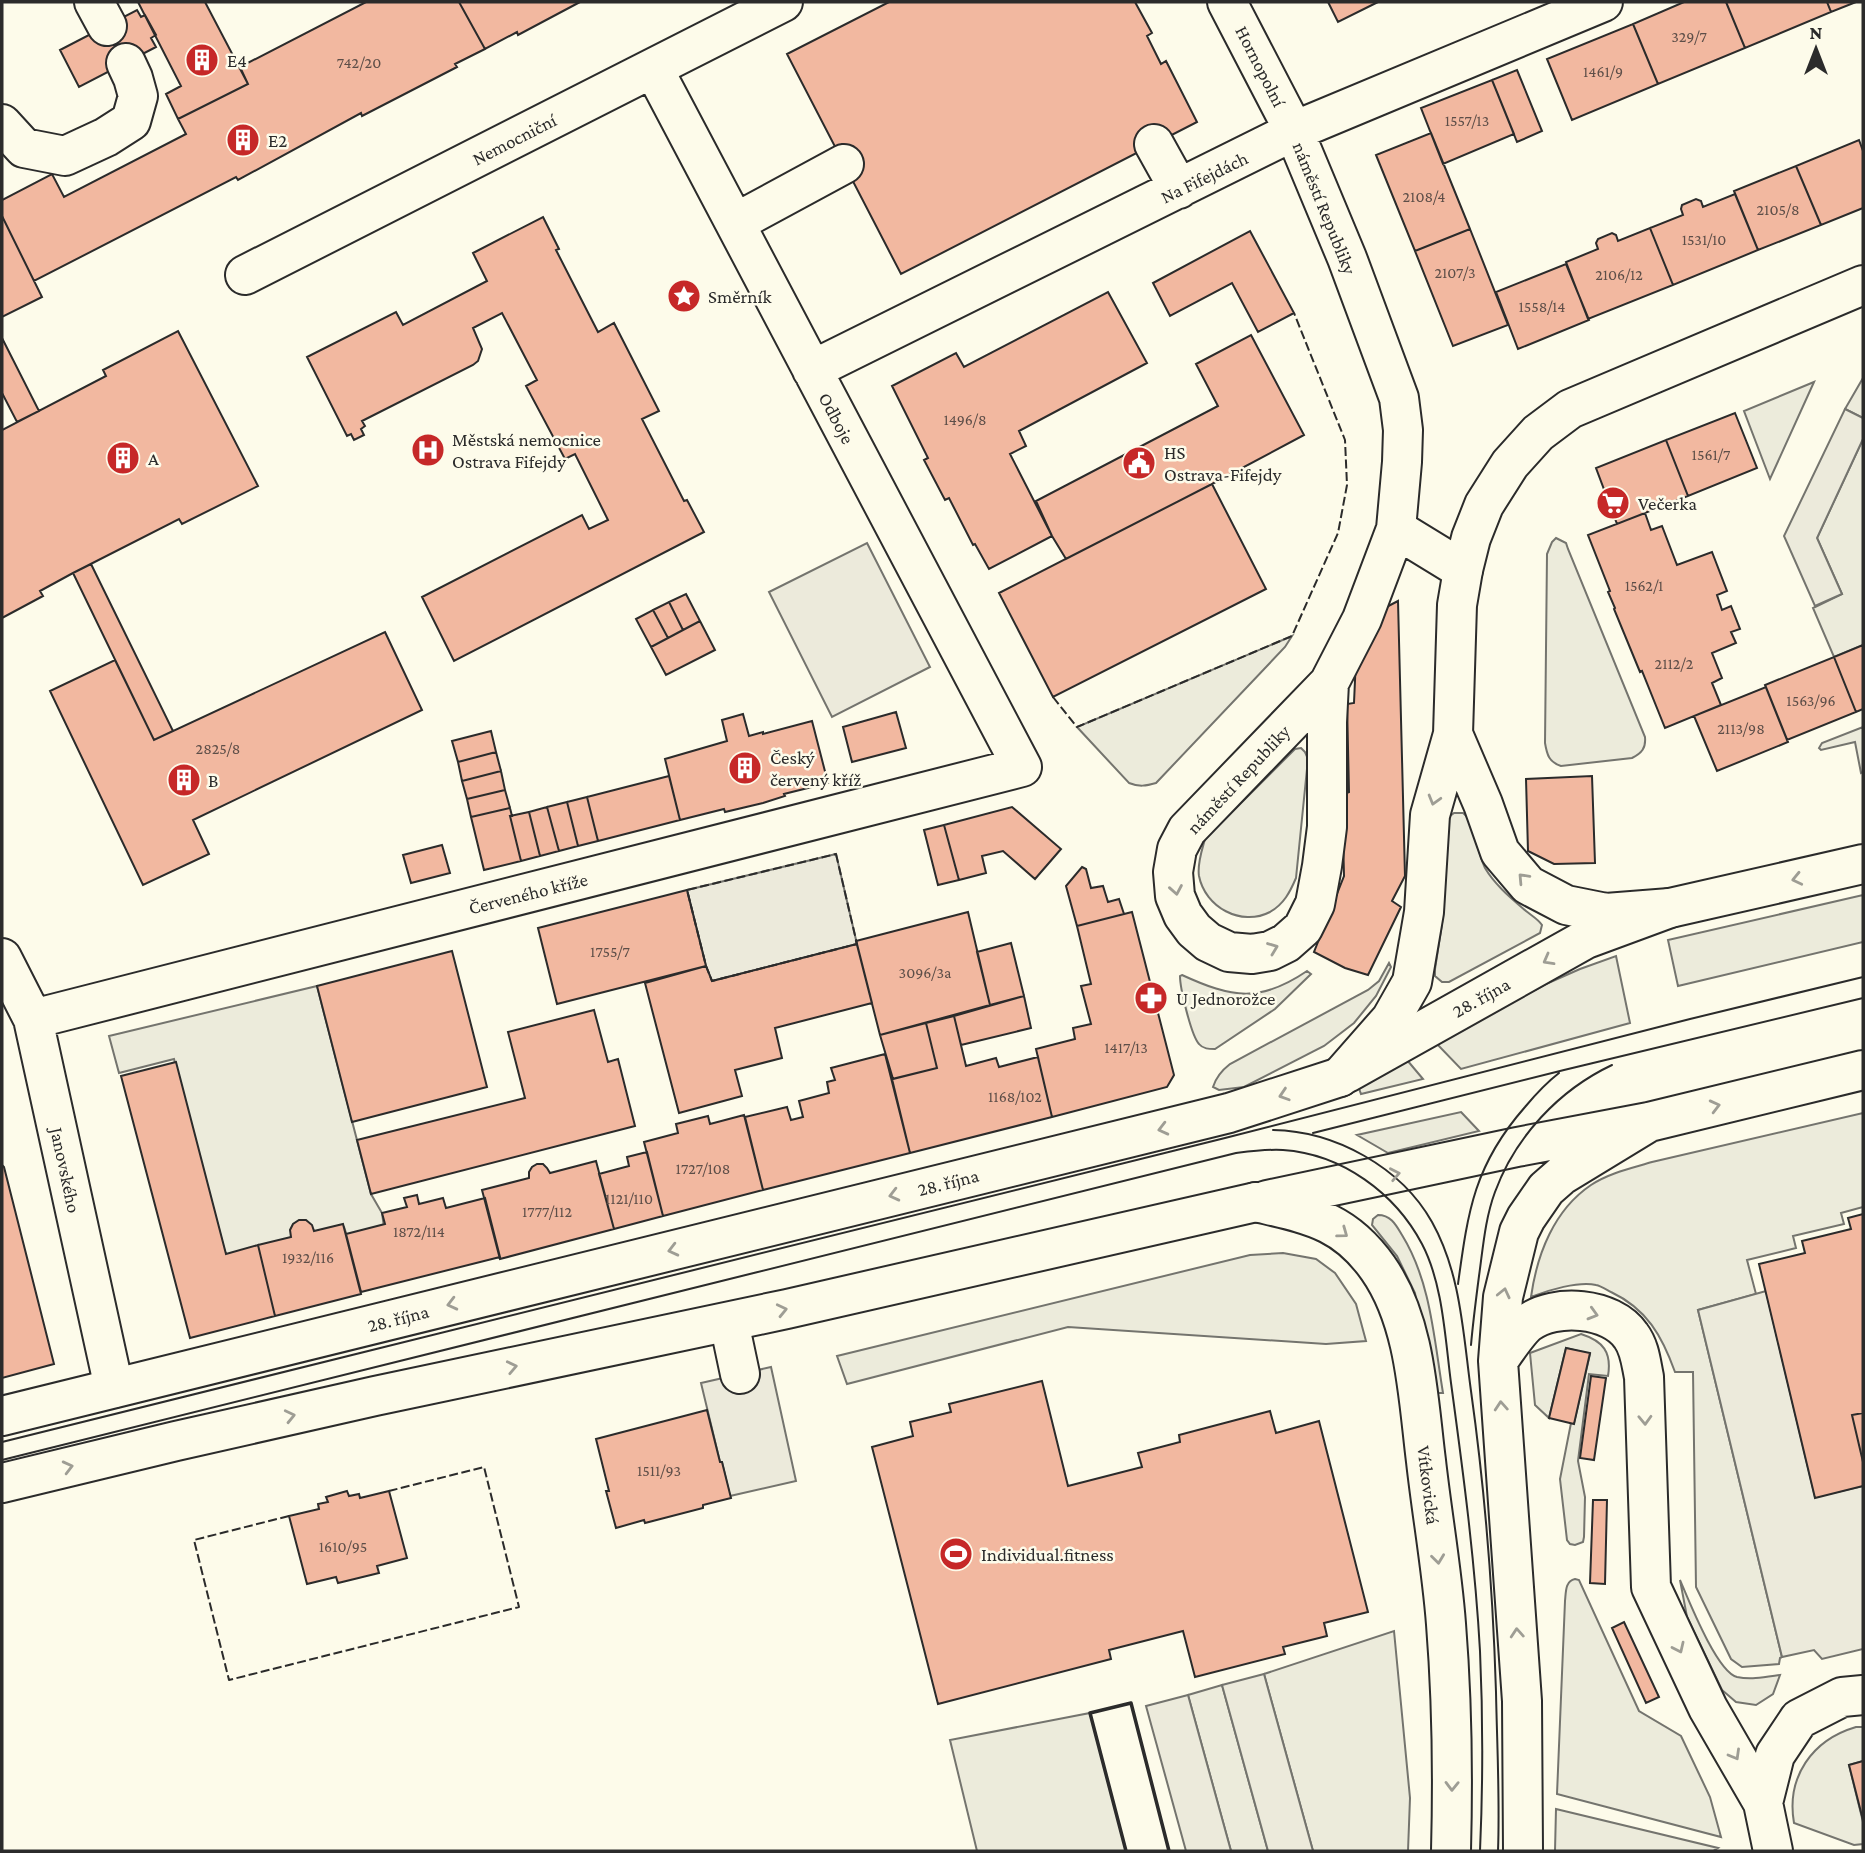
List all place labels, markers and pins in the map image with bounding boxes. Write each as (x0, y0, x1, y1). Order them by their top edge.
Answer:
building icon: E4 (183, 41, 221, 79)
place label: E4 (227, 50, 247, 71)
building icon: E2 (224, 121, 262, 159)
place label: E2 (268, 130, 287, 151)
place icon: Směrník (665, 277, 703, 315)
place label: Směrník (708, 286, 772, 307)
place label: Městská nemocnice Ostrava Fifejdy (452, 429, 601, 473)
hospital icon: Městská nemocnice Ostrava Fifejdy (409, 431, 447, 469)
building icon: A (104, 439, 142, 477)
place label: HS Ostrava-Fifejdy (1164, 442, 1282, 486)
public building icon: HS Ostrava-Fifejdy (1120, 444, 1158, 482)
place label: A (148, 448, 159, 469)
supermarket icon: Večerka (1594, 484, 1632, 522)
place label: Večerka (1638, 493, 1697, 514)
place label: Český červený kříž (770, 747, 861, 790)
building icon: Český červený kříž (726, 749, 764, 787)
building icon: B (165, 761, 203, 799)
place label: B (208, 770, 218, 791)
pharmacy icon: U Jednorožce (1132, 979, 1170, 1017)
place label: U Jednorožce (1176, 988, 1275, 1009)
sports icon: Individual.fitness (937, 1535, 975, 1573)
place label: Individual.fitness (981, 1544, 1114, 1565)

